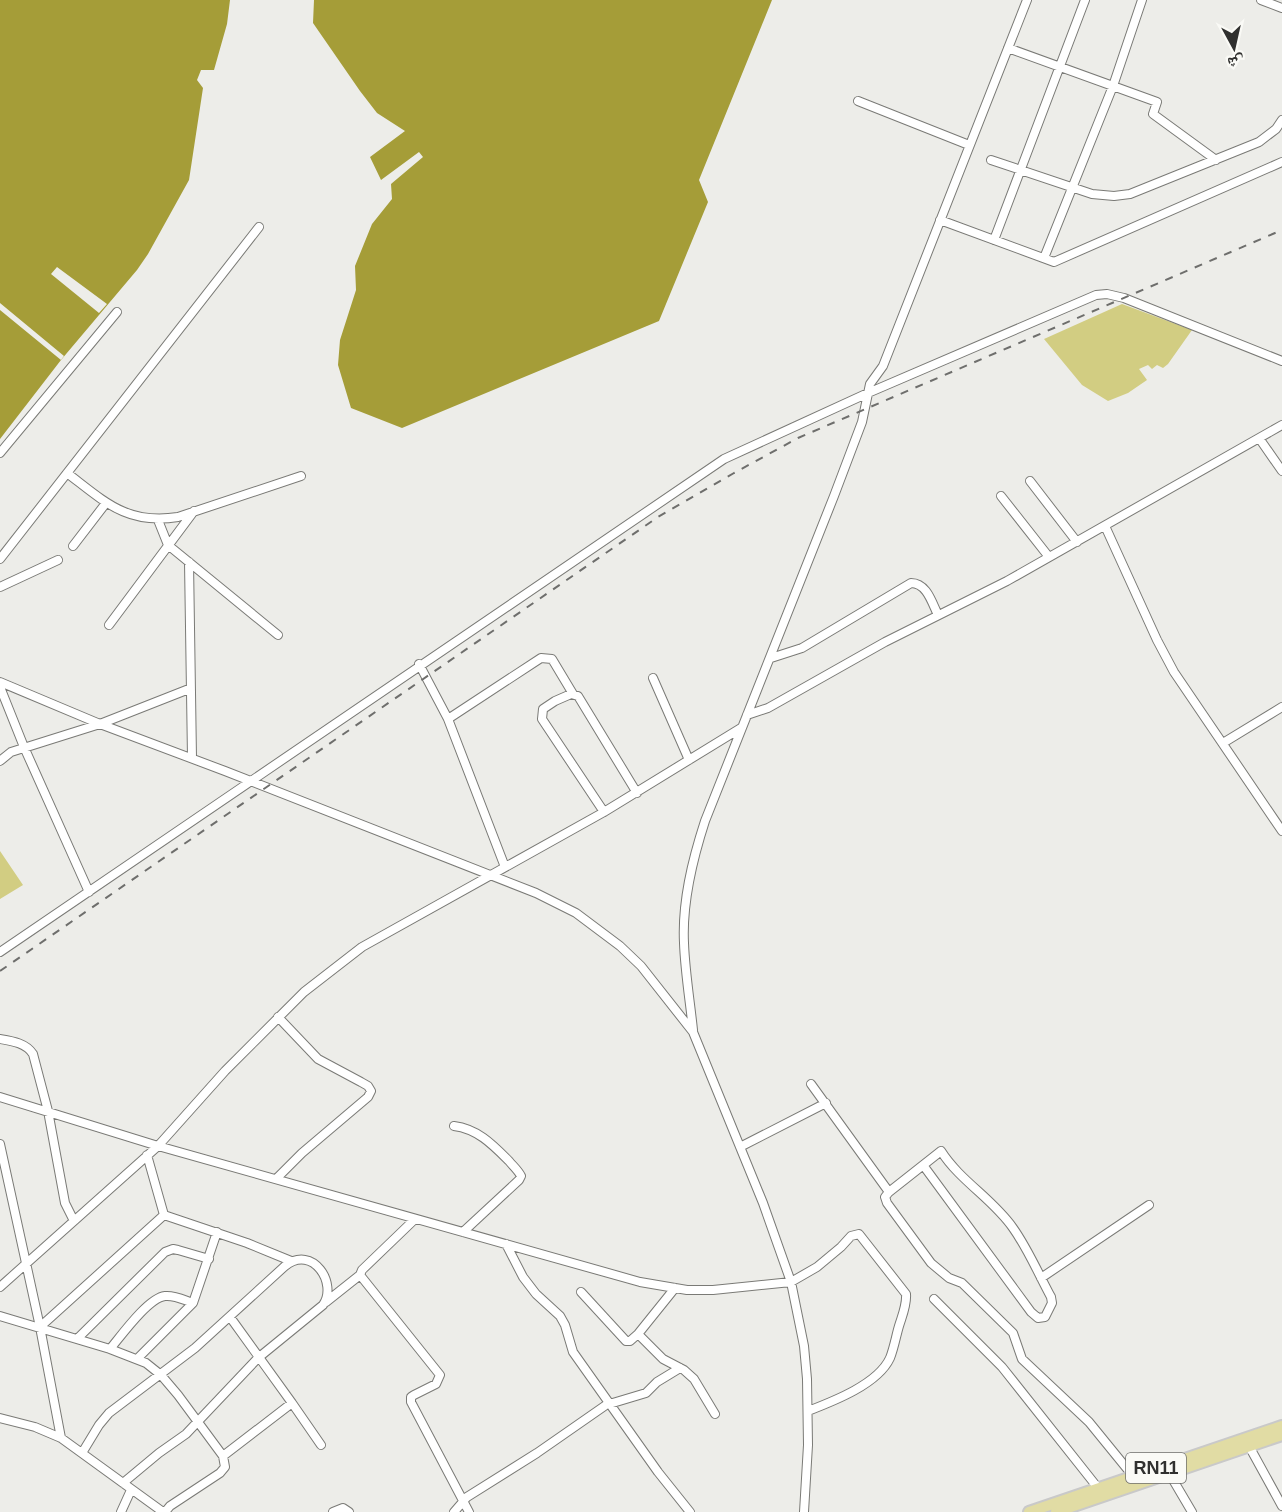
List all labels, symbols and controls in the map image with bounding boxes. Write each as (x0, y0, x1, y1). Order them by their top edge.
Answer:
north arrow (1204, 18, 1264, 78)
text: ش (1226, 52, 1246, 72)
road number: RN11 (1126, 1453, 1186, 1483)

